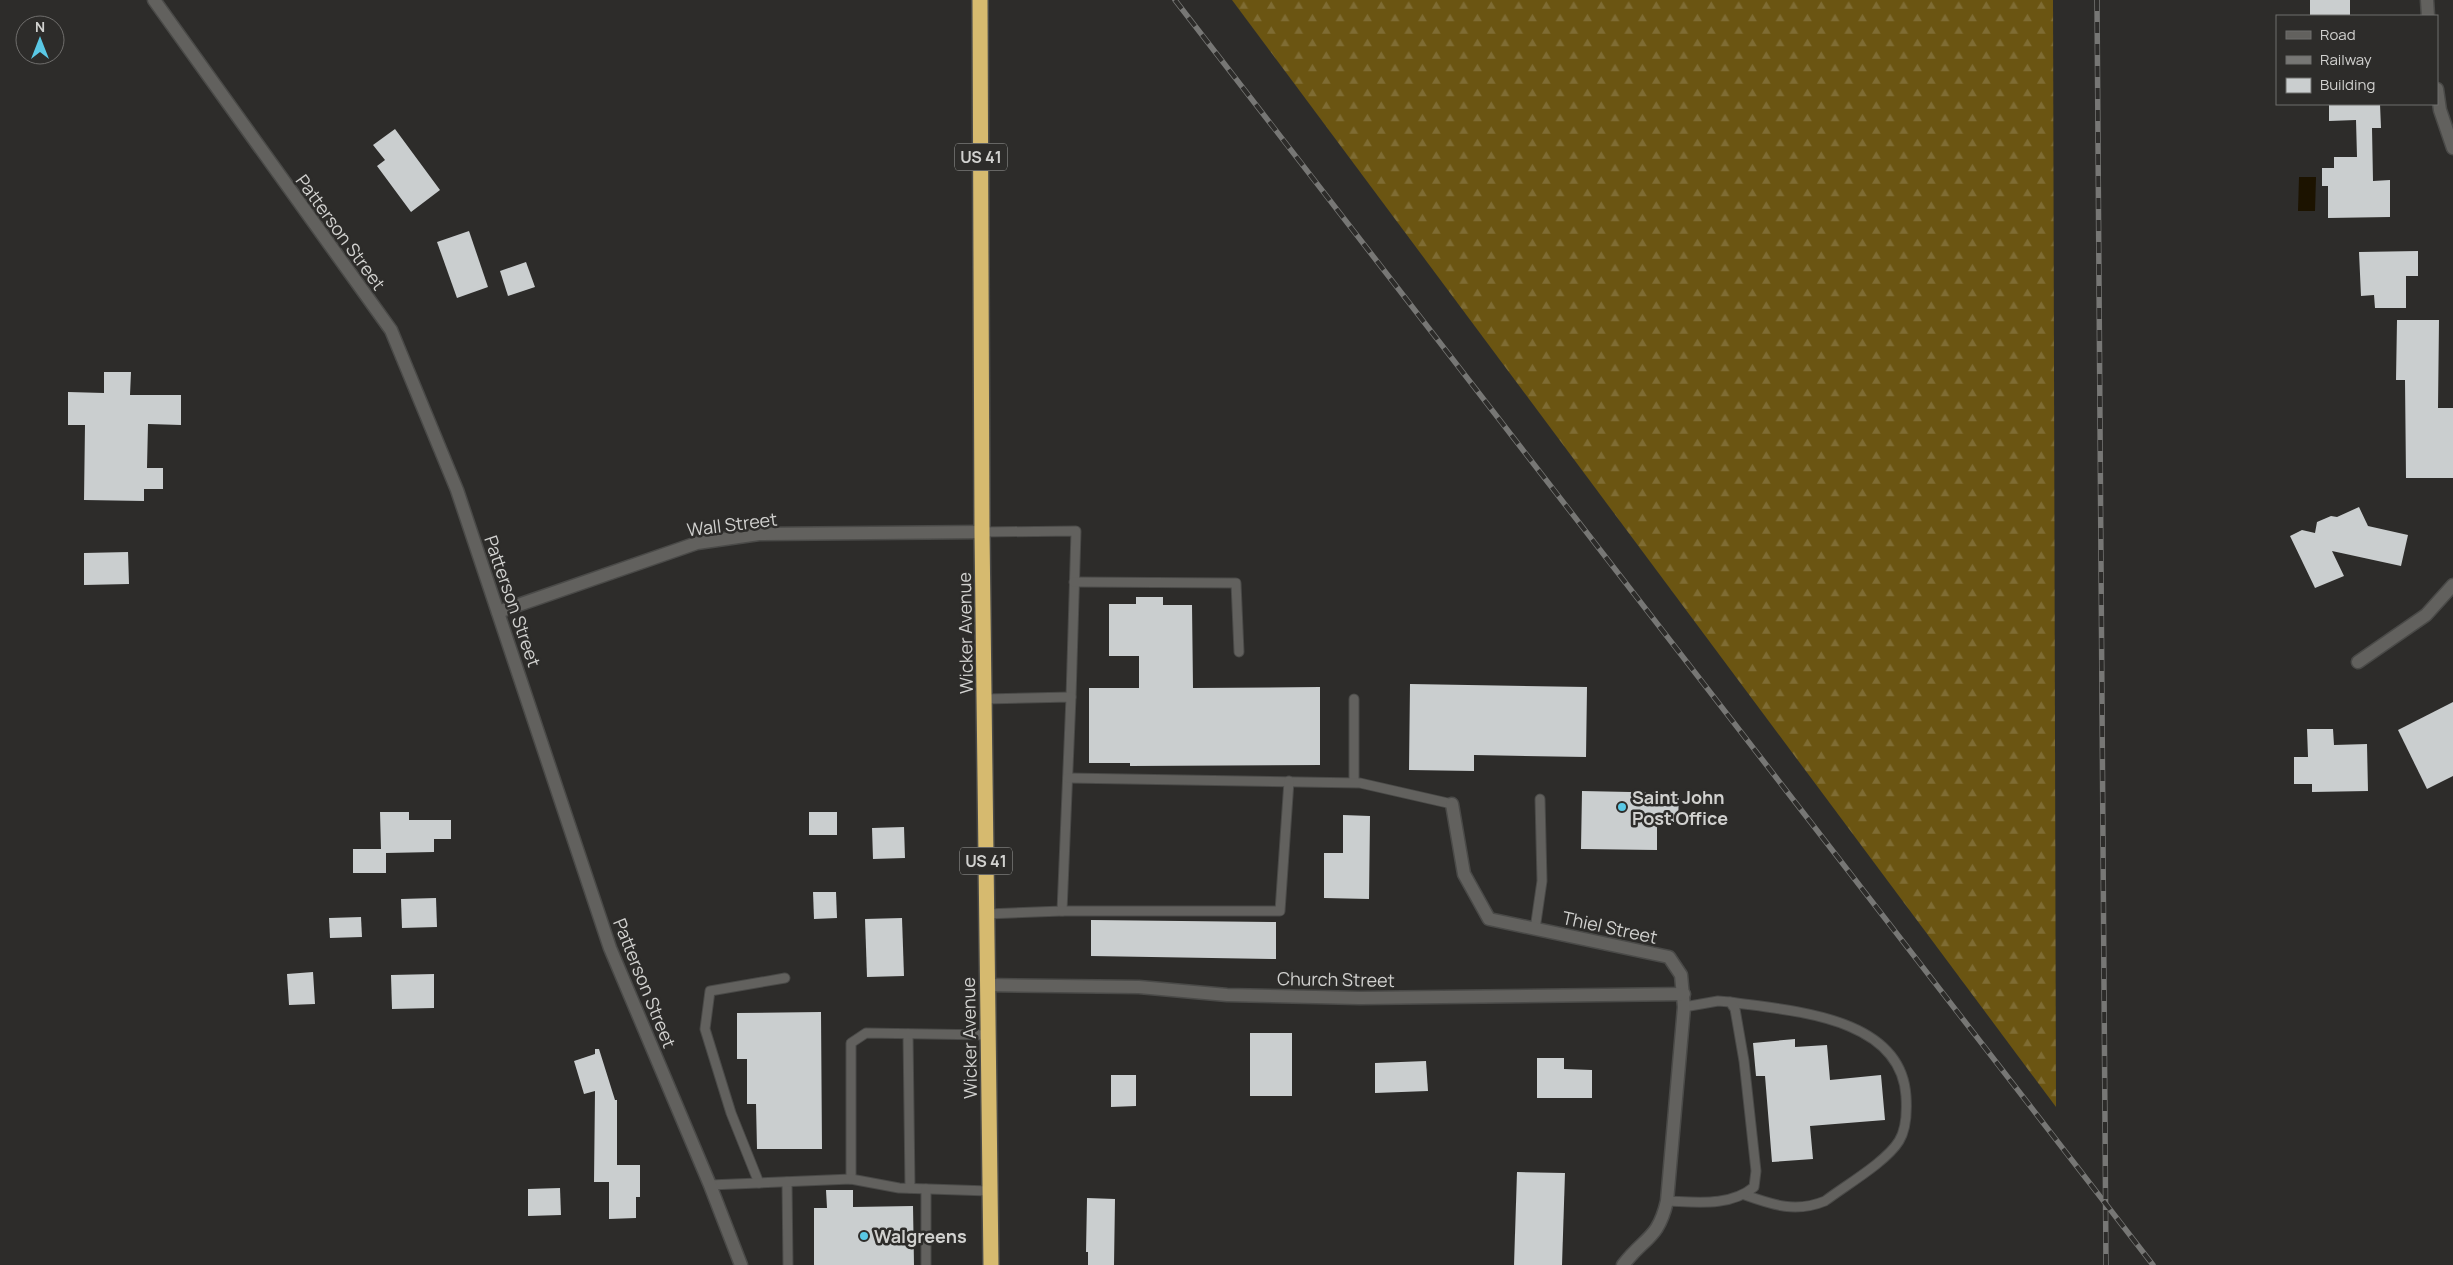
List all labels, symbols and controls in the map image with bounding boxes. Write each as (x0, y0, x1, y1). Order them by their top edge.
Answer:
north arrow (15, 15, 65, 65)
legend (2276, 15, 2438, 105)
text: N (35, 17, 45, 36)
text: Road (2320, 24, 2356, 45)
text: Railway (2320, 49, 2372, 70)
text: Building (2320, 74, 2375, 95)
road number: US 41 (955, 144, 1007, 170)
street label: Patterson Street (291, 169, 391, 295)
street label: Wall Street (685, 507, 779, 541)
street label: Patterson Street (479, 532, 547, 670)
street label: Wicker Avenue (952, 572, 978, 694)
place label: Saint John Post Office (1632, 785, 1728, 830)
marker: Saint John Post Office (1616, 801, 1628, 813)
road number: US 41 (960, 848, 1012, 874)
street label: Thiel Street (1560, 905, 1660, 949)
street label: Patterson Street (608, 915, 682, 1051)
street label: Church Street (1277, 966, 1395, 992)
street label: Wicker Avenue (956, 977, 982, 1099)
place label: Walgreens (874, 1224, 967, 1248)
marker: Walgreens (858, 1230, 870, 1242)

